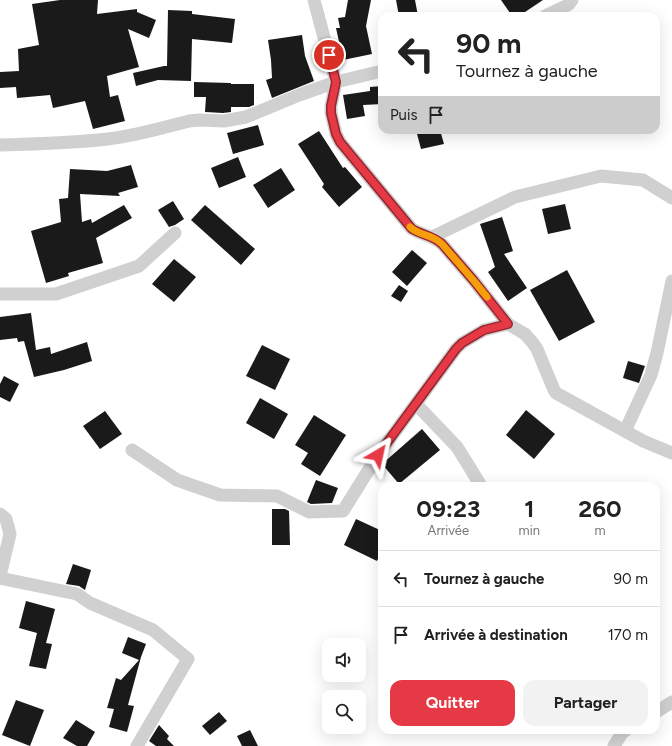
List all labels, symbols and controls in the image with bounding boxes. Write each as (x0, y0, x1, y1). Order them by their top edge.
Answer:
text: 90 m (456, 26, 521, 60)
icon: left (390, 28, 442, 80)
pin (312, 38, 346, 72)
icon: arrive (318, 44, 340, 66)
text: Tournez à gauche (456, 60, 598, 82)
icon: arrive (425, 104, 447, 126)
text: Puis (390, 106, 417, 124)
position arrow (357, 434, 399, 476)
text: 09:23 (416, 494, 480, 523)
text: 1 (524, 494, 534, 523)
text: 260 (578, 494, 622, 523)
text: Arrivée (428, 523, 469, 538)
text: min (519, 523, 540, 538)
text: m (594, 523, 605, 538)
icon: left (390, 568, 412, 590)
text: Tournez à gauche (424, 570, 544, 588)
text: 90 m (613, 570, 648, 588)
icon: arrive (390, 624, 412, 646)
text: Arrivée à destination (424, 626, 568, 644)
text: 170 m (608, 626, 648, 644)
map controls (322, 638, 366, 734)
button: sound (322, 638, 366, 682)
button: Quitter (390, 680, 515, 726)
button: Partager (523, 680, 648, 726)
button: search (322, 690, 366, 734)

